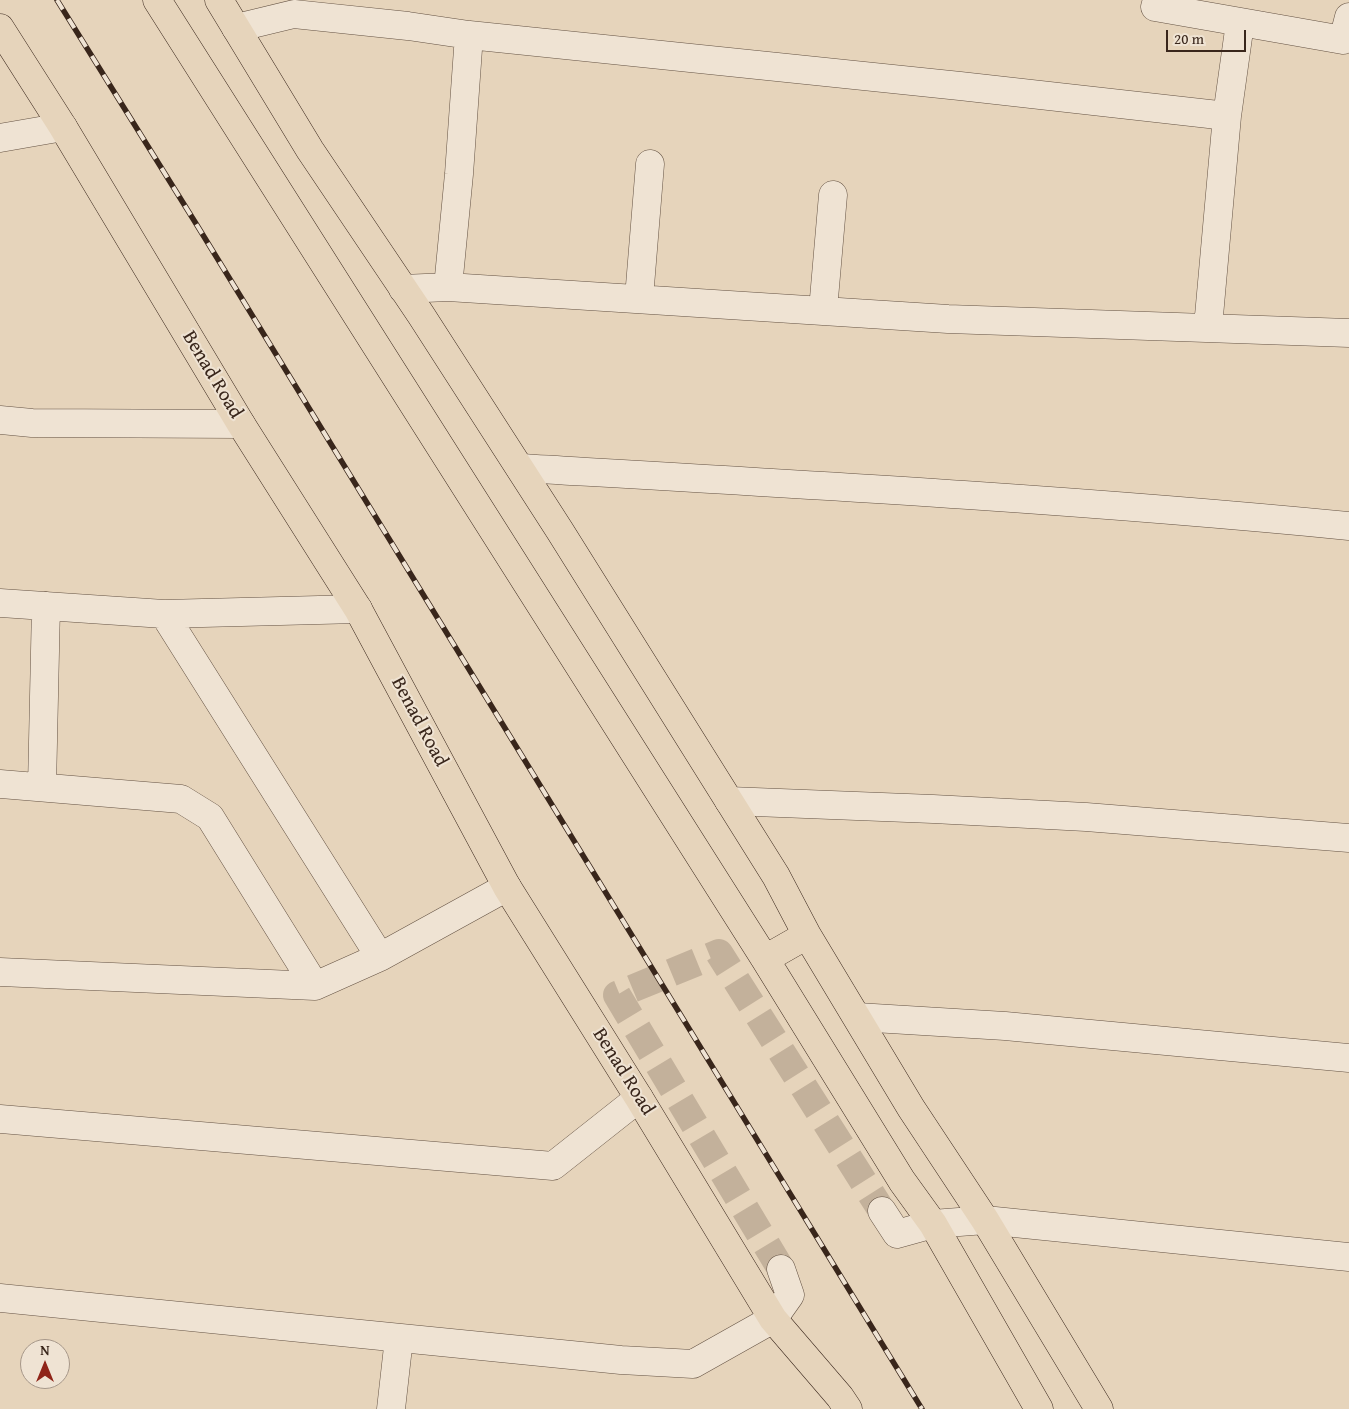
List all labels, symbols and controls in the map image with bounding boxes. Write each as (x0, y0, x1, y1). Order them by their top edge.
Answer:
scale bar (1169, 20, 1249, 52)
text: 20 m (1174, 28, 1204, 49)
street label: Benad Road (176, 327, 248, 423)
street label: Benad Road (385, 673, 453, 771)
street label: Benad Road (587, 1024, 659, 1120)
north arrow (20, 1339, 70, 1389)
text: N (40, 1340, 50, 1360)

